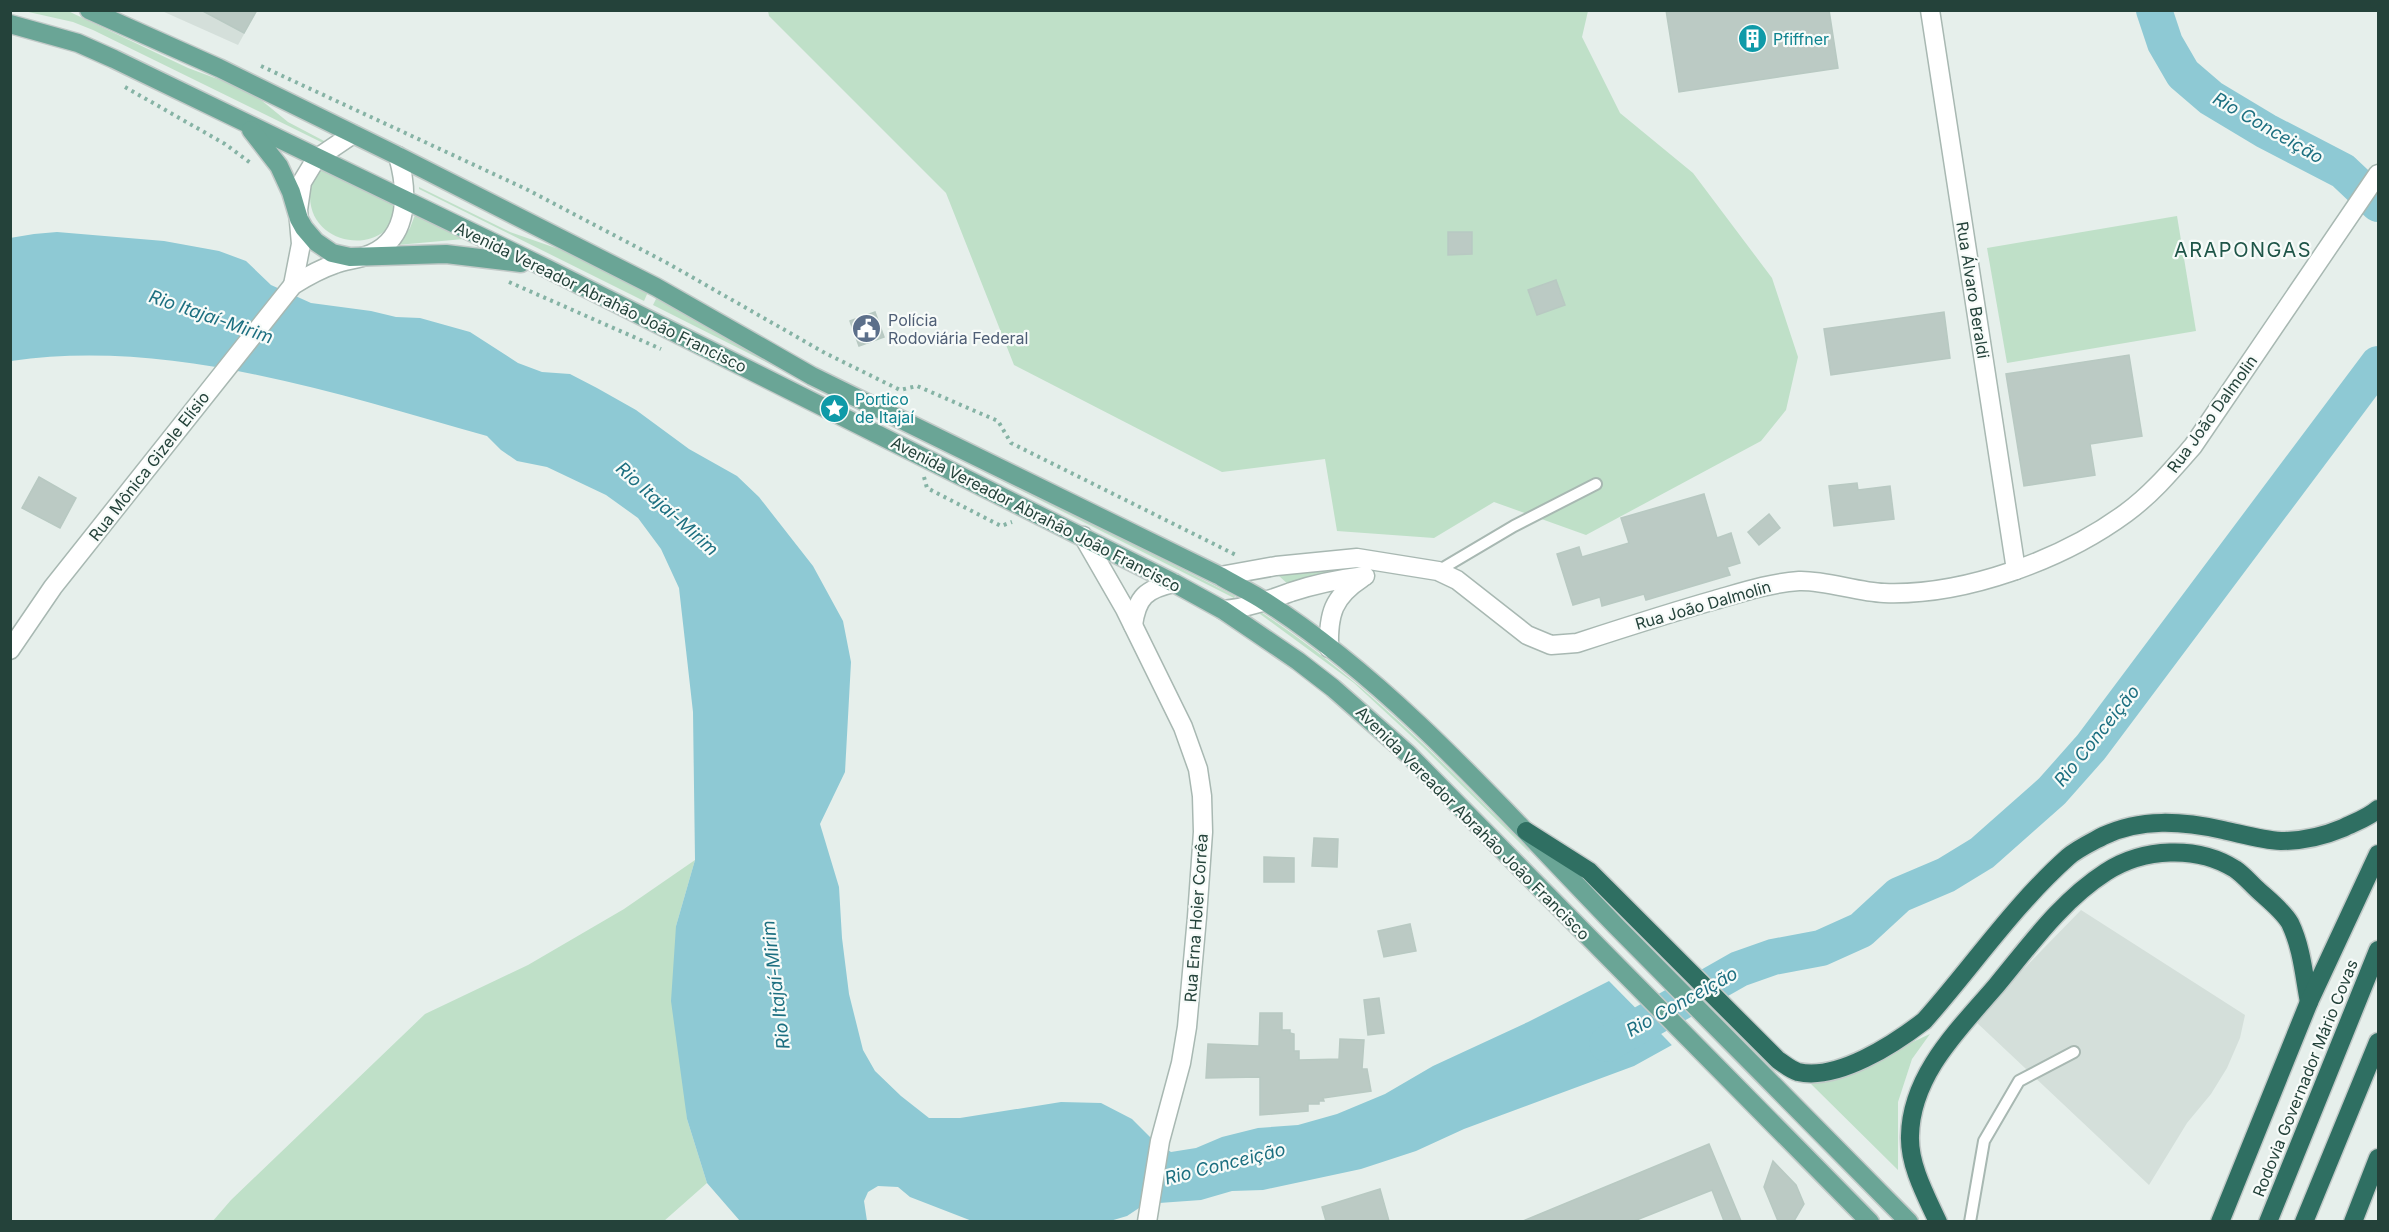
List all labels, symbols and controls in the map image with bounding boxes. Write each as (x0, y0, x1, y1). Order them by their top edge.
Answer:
building icon: Pfiffner (1736, 23, 1768, 55)
place label: Pfiffner (1773, 29, 1829, 49)
water label: Rio Conceição (2209, 88, 2327, 168)
street label: Avenida Vereador Abrahão João Francisco (452, 217, 750, 377)
street label: Rua Álvaro Beraldi (1952, 220, 1994, 360)
district label: ARAPONGAS (2174, 238, 2312, 262)
water label: Rio Itajaí-Mirim (146, 286, 276, 348)
place label: Polícia Rodoviária Federal (888, 310, 1028, 348)
public building icon: Polícia Rodoviária Federal (851, 313, 883, 345)
street label: Rua João Dalmolin (2163, 351, 2261, 477)
street label: Rua Mônica Gizele Elísio (84, 387, 214, 545)
place label: Portico de Itajaí (855, 389, 914, 427)
place icon: Portico de Itajaí (818, 392, 850, 424)
street label: Avenida Vereador Abrahão João Francisco (888, 432, 1184, 596)
water label: Rio Itajaí-Mirim (612, 457, 723, 560)
street label: Rua João Dalmolin (1633, 576, 1773, 634)
water label: Rio Conceição (2050, 681, 2144, 790)
street label: Avenida Vereador Abrahão João Francisco (1352, 702, 1594, 944)
street label: Rua Erna Hoier Corrêa (1180, 833, 1212, 1003)
water label: Rio Itajaí-Mirim (757, 919, 794, 1051)
street label: Rodovia Governador Mário Covas (2248, 957, 2362, 1199)
water label: Rio Conceição (1623, 962, 1741, 1041)
water label: Rio Conceição (1162, 1138, 1287, 1189)

